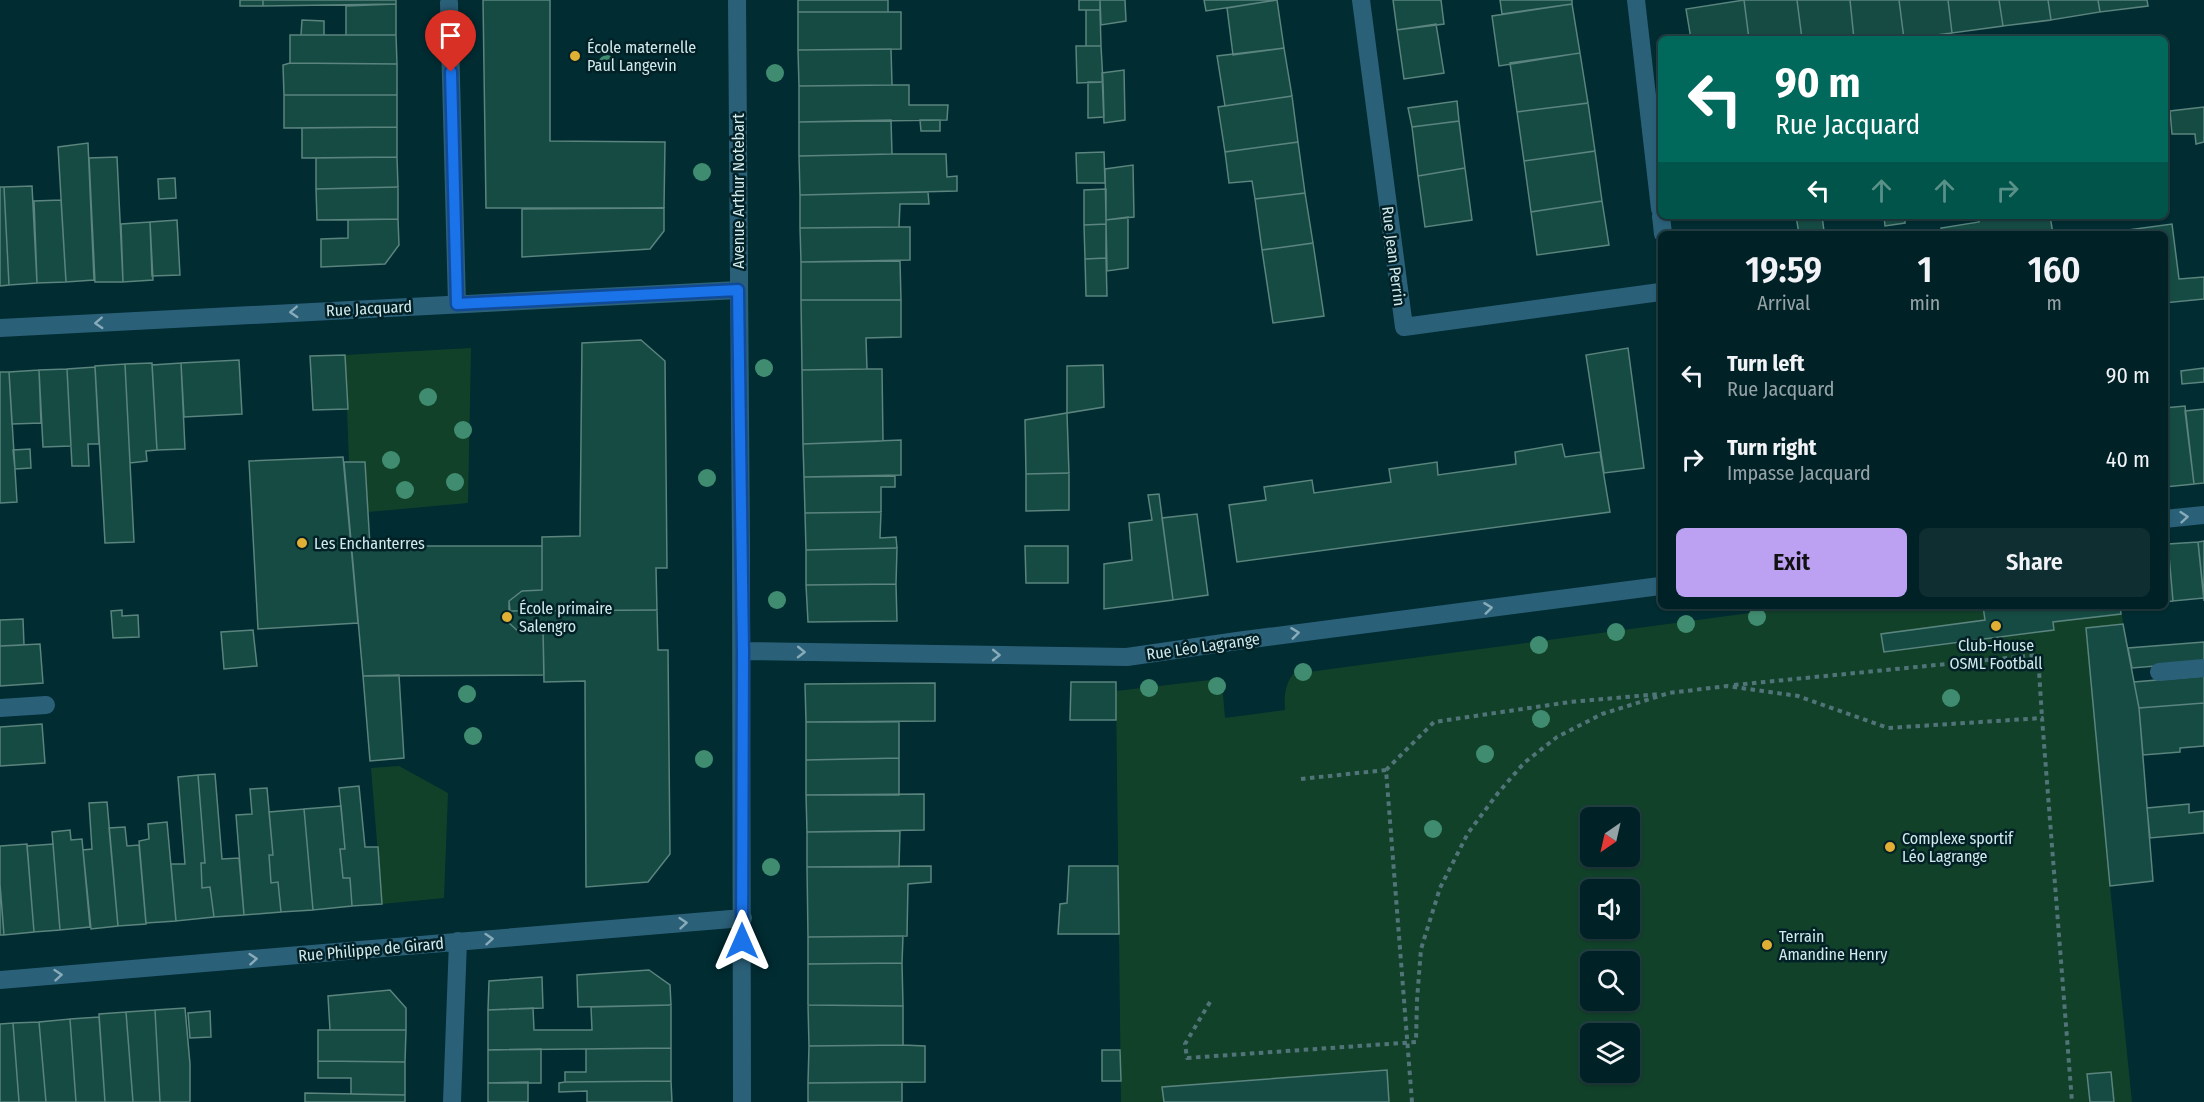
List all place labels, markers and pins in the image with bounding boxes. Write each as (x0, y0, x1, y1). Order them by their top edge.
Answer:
pin (425, 10, 476, 72)
place label: École maternelle Paul Langevin (587, 38, 696, 75)
marker: École maternelle Paul Langevin (568, 49, 582, 63)
place label: Les Enchanterres (314, 534, 425, 553)
marker: Les Enchanterres (295, 536, 309, 550)
place label: École primaire Salengro (519, 599, 612, 636)
marker: École primaire Salengro (500, 610, 514, 624)
marker: Club-House OSML Football (1989, 619, 2003, 633)
place label: Club-House OSML Football (1949, 636, 2043, 673)
place label: Complexe sportif Léo Lagrange (1902, 829, 2014, 866)
marker: Complexe sportif Léo Lagrange (1883, 840, 1897, 854)
place label: Terrain Amandine Henry (1779, 927, 1888, 964)
marker: Terrain Amandine Henry (1760, 938, 1774, 952)

